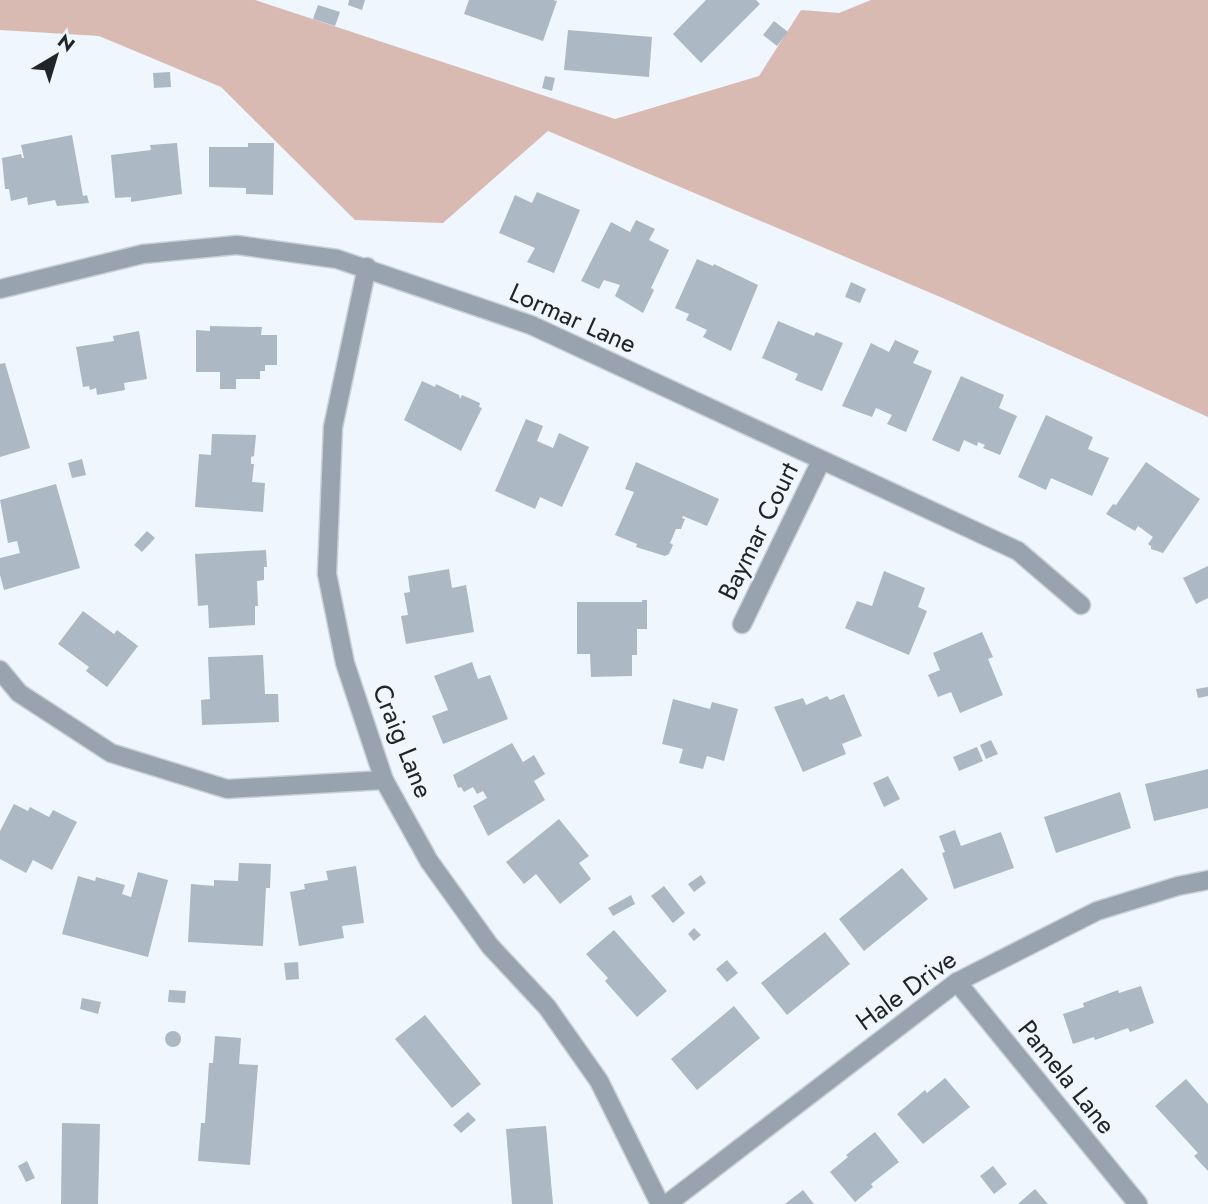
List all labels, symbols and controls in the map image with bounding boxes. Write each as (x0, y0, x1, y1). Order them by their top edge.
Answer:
north arrow (21, 21, 91, 91)
text: N (52, 28, 80, 58)
street label: Lormar Lane (503, 273, 643, 363)
street label: Baymar Court (708, 455, 808, 606)
street label: Craig Lane (363, 678, 443, 804)
street label: Hale Drive (848, 941, 964, 1039)
street label: Pamela Lane (1009, 1012, 1125, 1142)

